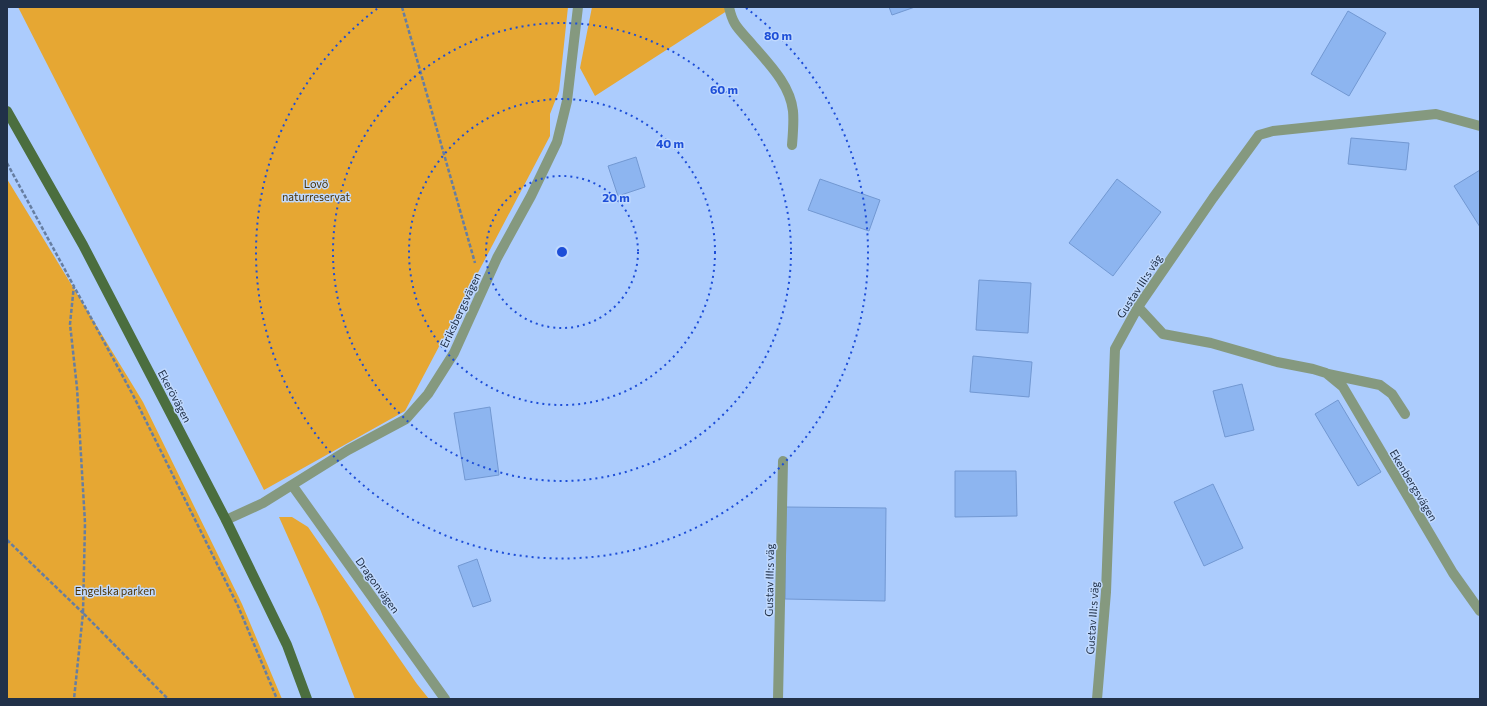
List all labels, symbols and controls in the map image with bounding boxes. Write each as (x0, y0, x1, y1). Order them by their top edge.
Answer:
text: 80 m (764, 28, 792, 42)
text: 60 m (710, 82, 738, 96)
text: 40 m (656, 136, 684, 150)
park label: Lovö naturreservat (282, 177, 351, 203)
text: 20 m (602, 190, 630, 204)
centre of rings (555, 245, 569, 259)
street label: Gustav III:s väg (1114, 252, 1164, 320)
street label: Eriksbergsvägen (437, 270, 483, 350)
street label: Ekerövägen (156, 367, 194, 425)
street label: Ekenbergsvägen (1388, 447, 1440, 523)
street label: Gustav III:s väg (762, 543, 776, 617)
street label: Dragonvägen (353, 555, 403, 615)
street label: Gustav III:s väg (1083, 581, 1101, 655)
park label: Engelska parken (75, 584, 155, 597)

